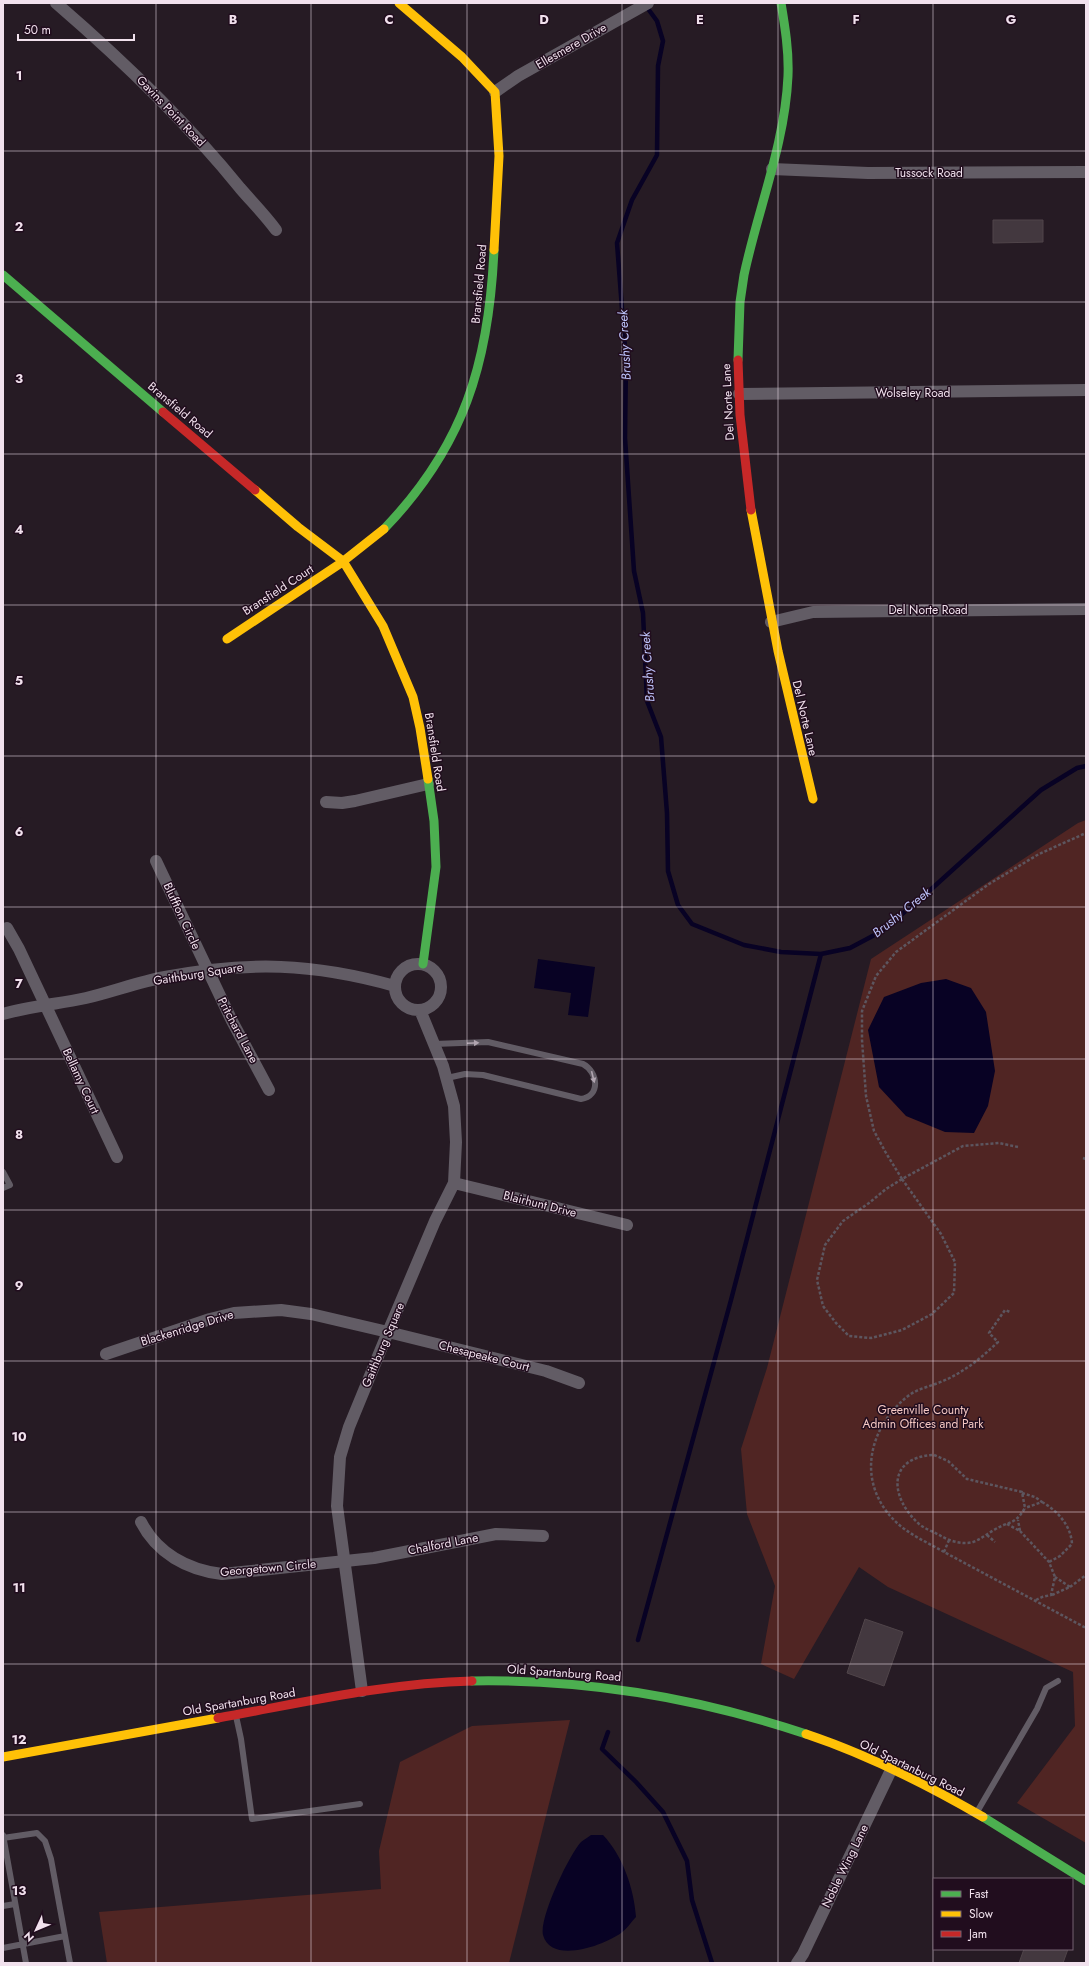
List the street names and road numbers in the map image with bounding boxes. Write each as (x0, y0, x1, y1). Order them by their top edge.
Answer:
street label: Ellesmere Drive (533, 20, 609, 72)
street label: Gavins Point Road (132, 71, 210, 151)
street label: Tussock Road (895, 164, 963, 182)
street label: Bransfield Road (467, 244, 491, 324)
street label: Del Norte Lane (717, 363, 739, 441)
street label: Bransfield Road (144, 378, 216, 442)
street label: Wolseley Road (876, 384, 950, 402)
street label: Bransfield Court (239, 560, 317, 620)
street label: Del Norte Road (888, 601, 968, 619)
street label: Del Norte Lane (788, 678, 822, 758)
street label: Bransfield Road (420, 711, 450, 793)
street label: Bluffton Circle (159, 880, 205, 952)
street label: Gaithburg Square (152, 958, 244, 990)
street label: Pritchard Lane (213, 994, 263, 1066)
street label: Bellamy Court (58, 1045, 104, 1117)
street label: Blairhunt Drive (502, 1186, 578, 1222)
street label: Gaithburg Square (357, 1300, 409, 1390)
street label: Blackenridge Drive (139, 1305, 235, 1351)
street label: Chesapeake Court (437, 1336, 531, 1376)
street label: Chalford Lane (406, 1528, 480, 1560)
street label: Georgetown Circle (219, 1555, 317, 1581)
street label: Old Spartanburg Road (506, 1660, 622, 1686)
street label: Old Spartanburg Road (181, 1683, 297, 1721)
street label: Old Spartanburg Road (857, 1735, 967, 1801)
street label: Noble Wing Lane (817, 1821, 873, 1911)

